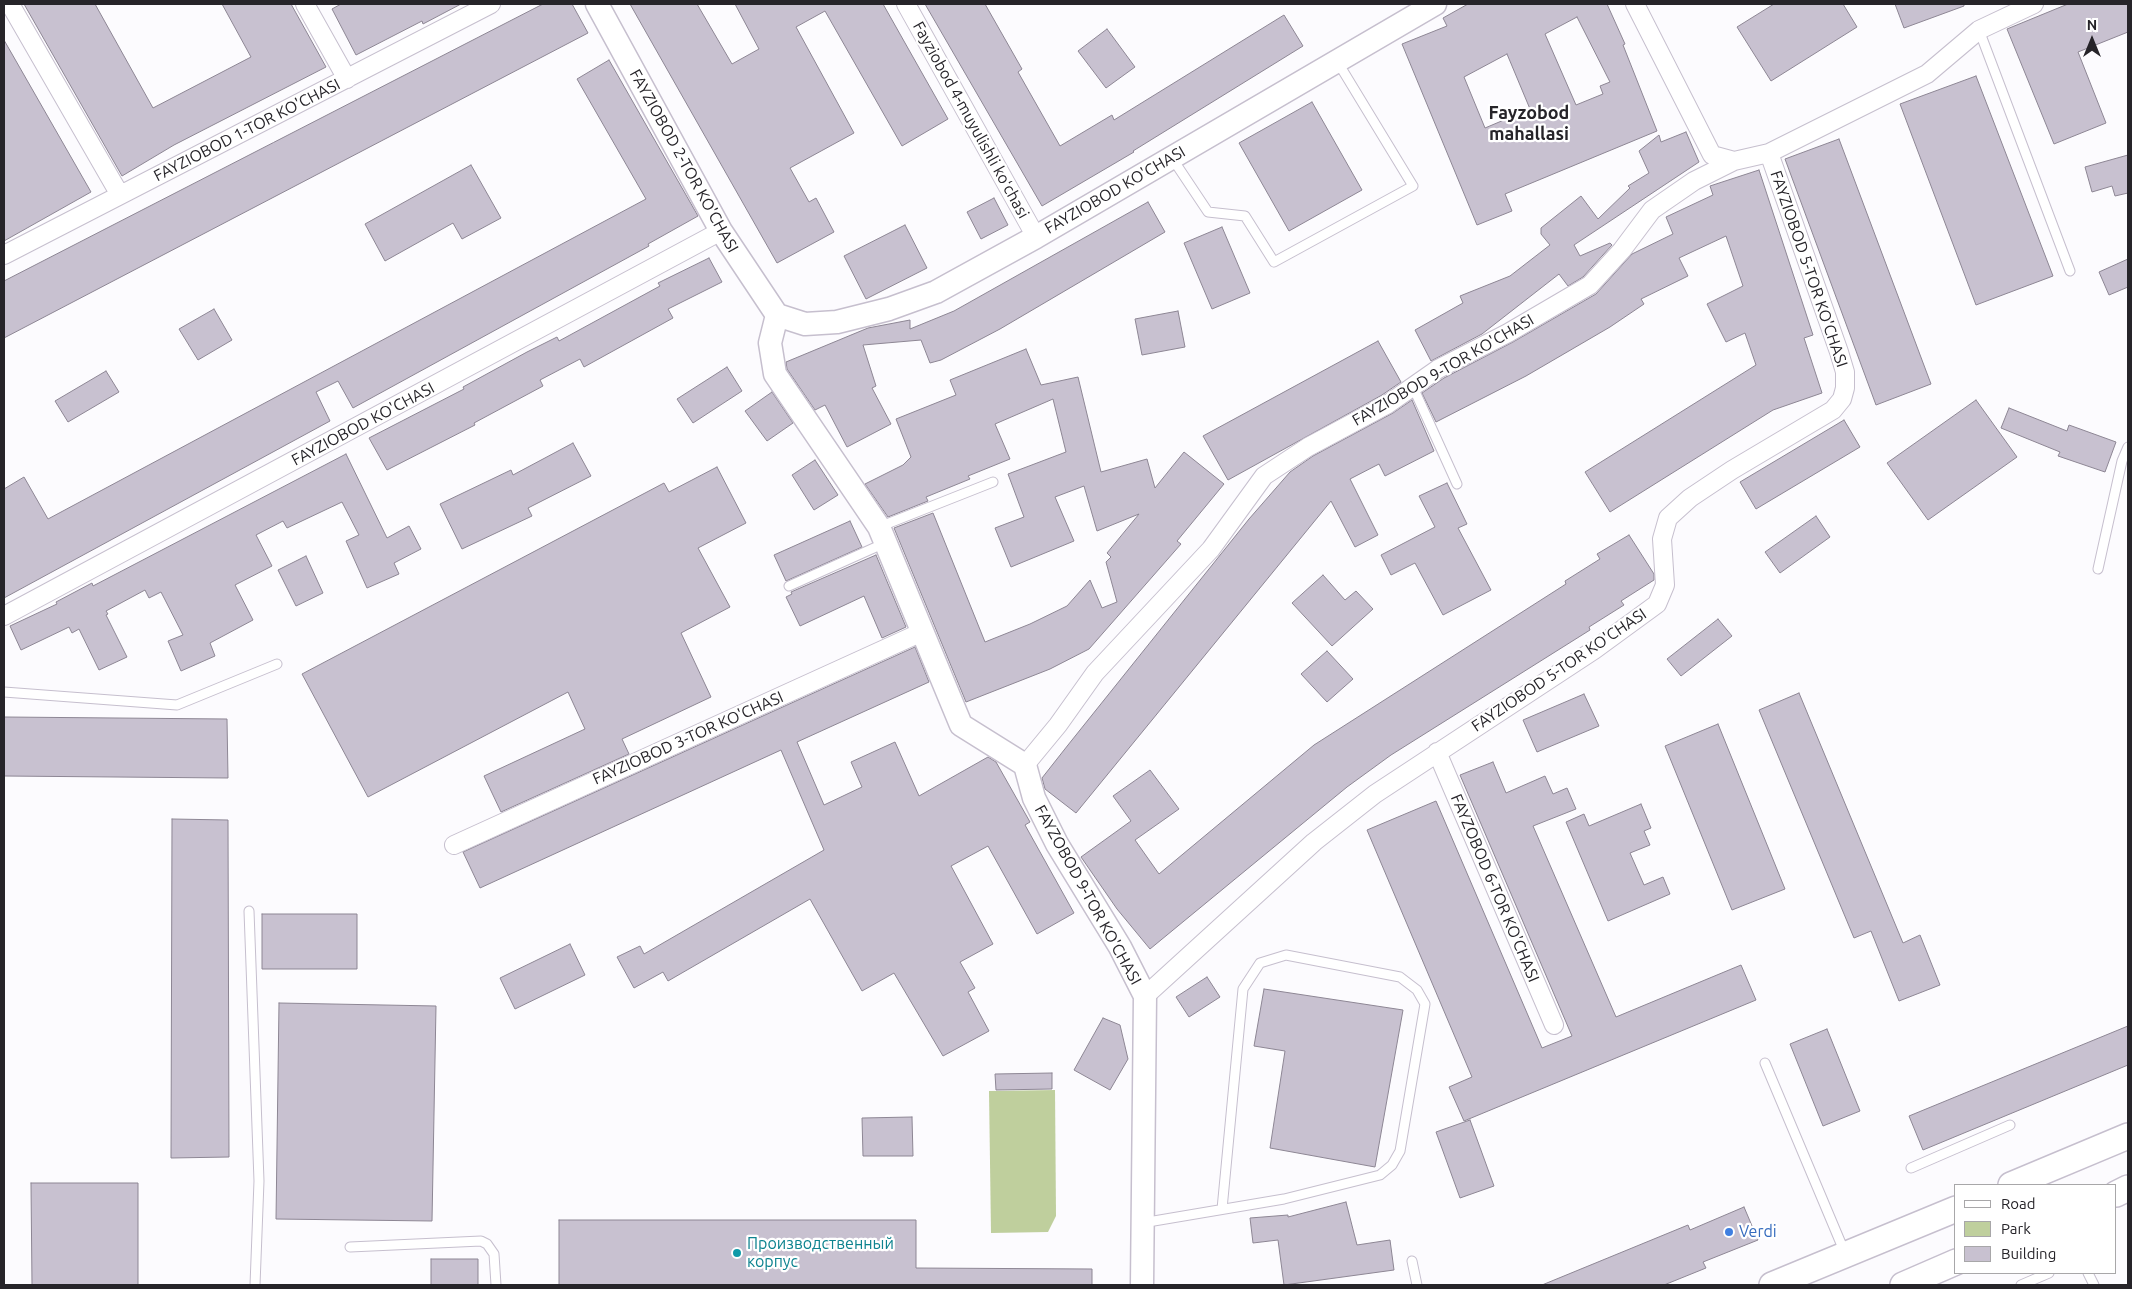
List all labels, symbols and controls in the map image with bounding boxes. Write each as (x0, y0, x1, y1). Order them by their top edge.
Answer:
north arrow (2067, 15, 2117, 65)
text: N (2087, 17, 2097, 33)
street label: Fayziobod 4-muyulishli koʻchasi (909, 18, 1033, 222)
street label: FAYZIOBOD 2-TOR KO'CHASI (626, 66, 742, 256)
street label: FAYZIOBOD 1-TOR KO'CHASI (151, 75, 343, 185)
district label: Fayzobod mahallasi (1489, 102, 1569, 144)
street label: FAYZIOBOD KO'CHASI (1041, 142, 1189, 238)
street label: FAYZIOBOD 5-TOR KO'CHASI (1766, 168, 1852, 370)
street label: FAYZIOBOD 9-TOR KO'CHASI (1349, 310, 1537, 430)
street label: FAYZIOBOD KO'CHASI (288, 378, 438, 470)
street label: FAYZIOBOD 5-TOR KO'CHASI (1468, 604, 1650, 736)
street label: FAYZIOBOD 3-TOR KO'CHASI (590, 687, 786, 789)
street label: FAYZOBOD 6-TOR KO'CHASI (1447, 791, 1543, 985)
street label: FAYZOBOD 9-TOR KO'CHASI (1031, 802, 1145, 988)
legend (1954, 1184, 2117, 1274)
text: Road (2001, 1195, 2036, 1212)
text: Park (2001, 1220, 2031, 1237)
place label: Verdi (1739, 1222, 1777, 1242)
marker: Verdi (1723, 1226, 1735, 1238)
place label: Производственный корпус (747, 1234, 894, 1272)
text: Building (2001, 1245, 2056, 1262)
marker: Производственный корпус (731, 1247, 743, 1259)

